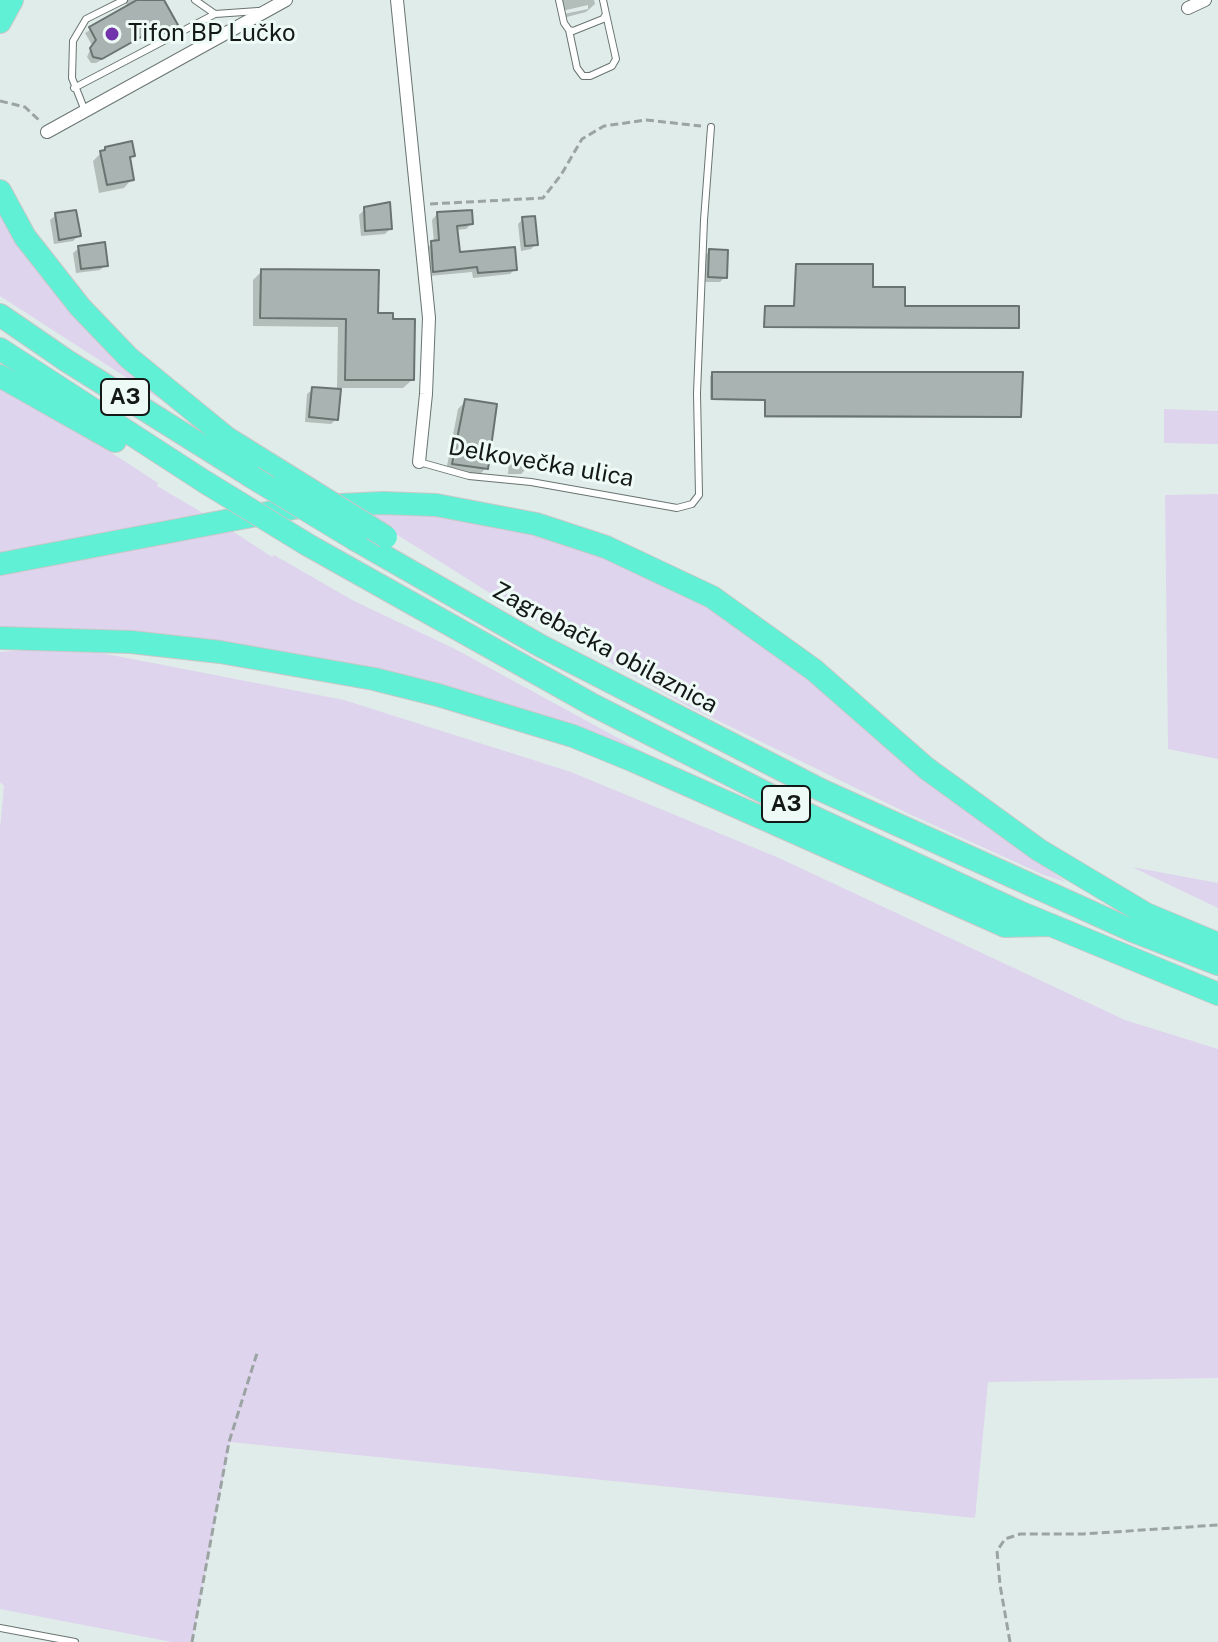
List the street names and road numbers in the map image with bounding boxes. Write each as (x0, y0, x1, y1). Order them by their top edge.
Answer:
road number: A3 (101, 379, 149, 415)
street label: Delkovečka ulica (446, 433, 636, 493)
street label: Zagrebačka obilaznica (487, 576, 723, 720)
road number: A3 (762, 786, 810, 822)

